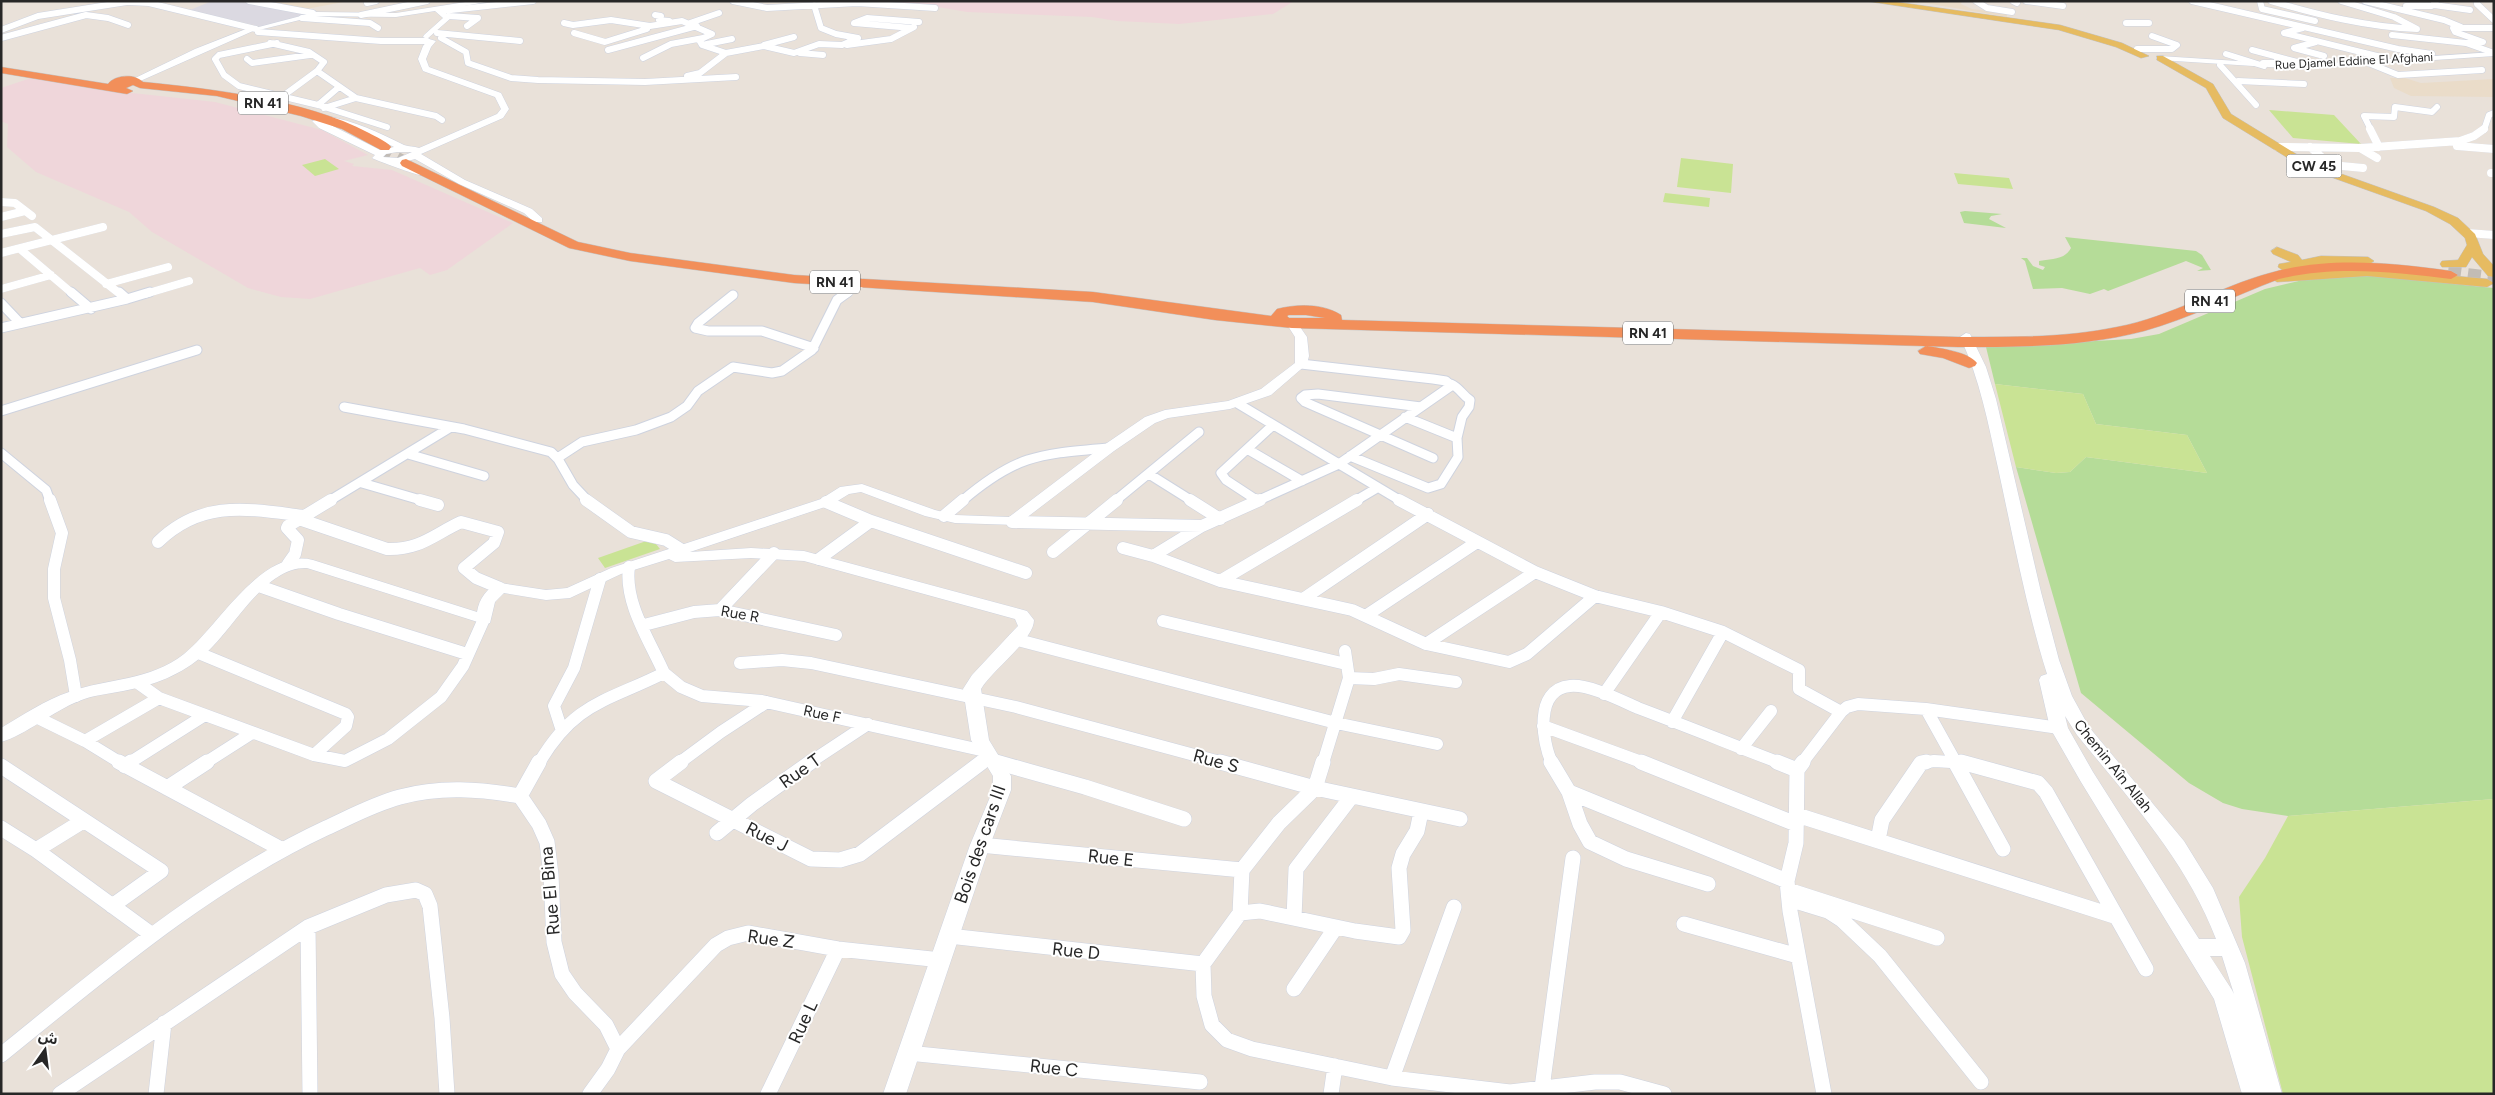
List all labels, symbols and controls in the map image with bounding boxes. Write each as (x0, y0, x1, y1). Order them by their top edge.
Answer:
street label: Rue Djamel Eddine El Afghani (2275, 50, 2433, 72)
road number: RN 41 (238, 92, 288, 115)
road number: CW 45 (2286, 154, 2342, 178)
road number: RN 41 (810, 270, 860, 294)
road number: RN 41 (2185, 290, 2235, 312)
road number: RN 41 (1623, 322, 1673, 344)
street label: Rue R (719, 602, 761, 626)
street label: Rue F (802, 701, 842, 727)
street label: Chemin Aîn Allah (2070, 716, 2156, 816)
street label: Rue S (1191, 744, 1241, 778)
street label: Rue T (775, 749, 825, 793)
street label: Bois des cars III (949, 782, 1011, 906)
street label: Rue J (742, 817, 792, 857)
street label: Rue E (1087, 845, 1135, 871)
street label: Rue El Bina (535, 846, 565, 936)
street label: Rue Z (746, 925, 796, 953)
street label: Rue D (1051, 938, 1101, 964)
street label: Rue L (784, 996, 823, 1047)
north arrow (20, 1025, 70, 1075)
text: ش (37, 1027, 59, 1048)
street label: Rue C (1029, 1055, 1079, 1081)

